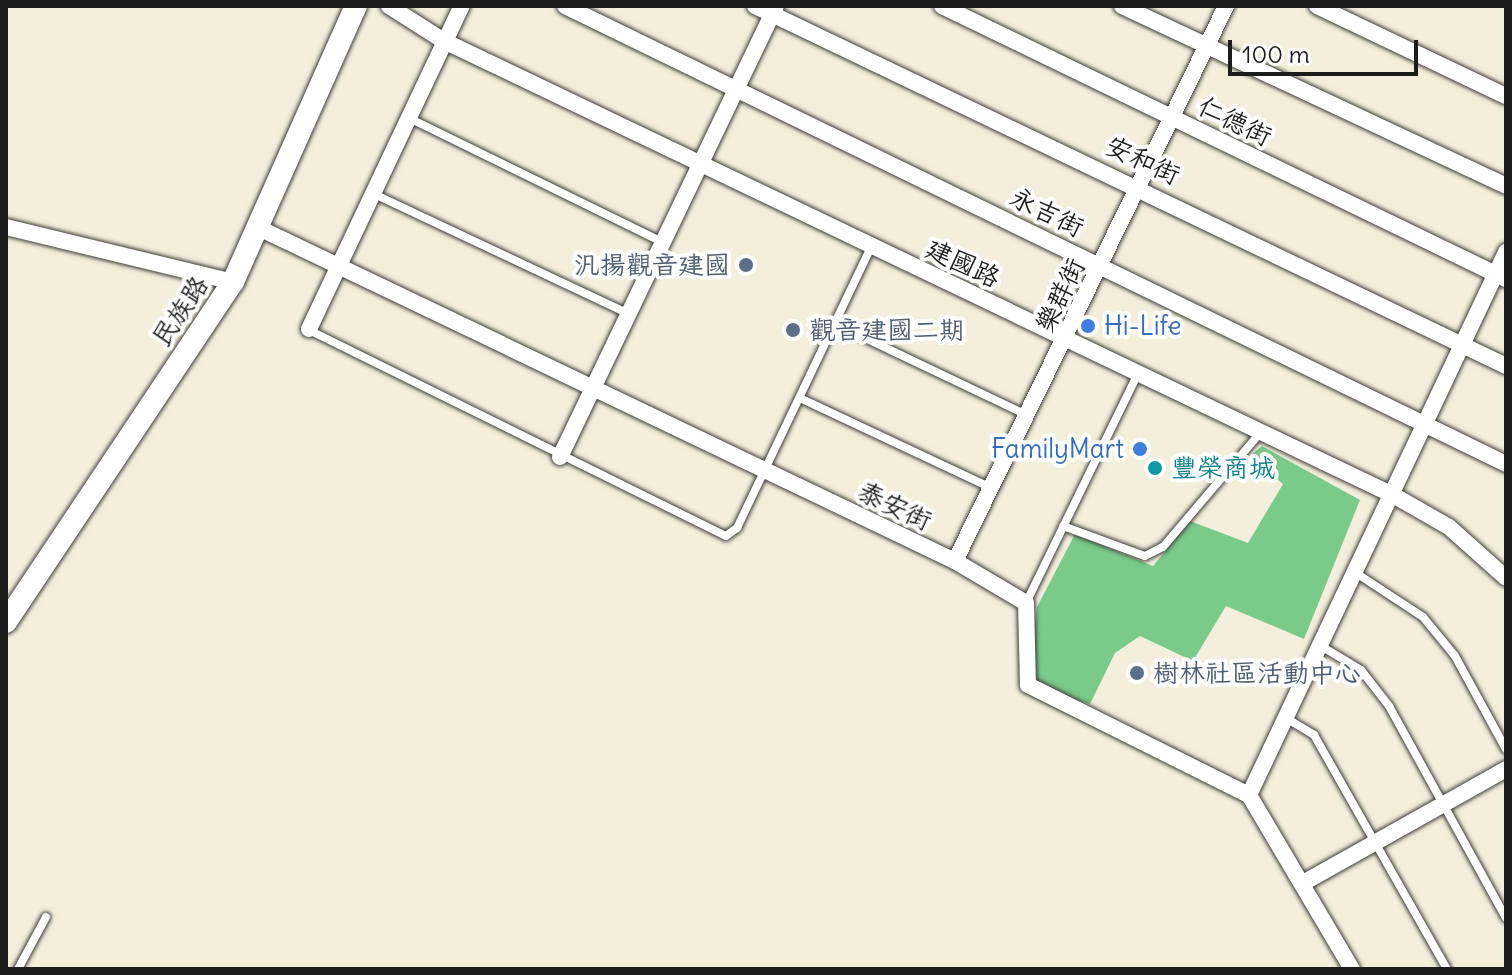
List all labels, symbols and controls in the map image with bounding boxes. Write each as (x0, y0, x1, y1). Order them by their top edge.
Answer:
scale bar (1232, 24, 1422, 74)
text: 100 m (1242, 39, 1310, 69)
street label: 仁德街 (1193, 90, 1277, 152)
street label: 安和街 (1101, 129, 1185, 191)
street label: 永吉街 (1005, 181, 1089, 243)
street label: 建國路 (921, 232, 1005, 294)
place label: 汎揚觀音建國 (574, 249, 730, 281)
street label: 樂群街 (1029, 253, 1091, 337)
marker: 汎揚觀音建國 (737, 256, 755, 274)
street label: 民族路 (145, 270, 215, 352)
place label: Hi-Life (1104, 310, 1181, 342)
place label: 觀音建國二期 (809, 314, 965, 346)
marker: Hi-Life (1079, 317, 1097, 335)
marker: 觀音建國二期 (784, 321, 802, 339)
place label: FamilyMart (991, 433, 1124, 465)
marker: FamilyMart (1131, 440, 1149, 458)
place label: 豐榮商城 (1171, 452, 1275, 484)
marker: 豐榮商城 (1146, 459, 1164, 477)
street label: 泰安街 (853, 475, 937, 537)
place label: 樹林社區活動中心 (1153, 657, 1361, 689)
marker: 樹林社區活動中心 (1128, 664, 1146, 682)

